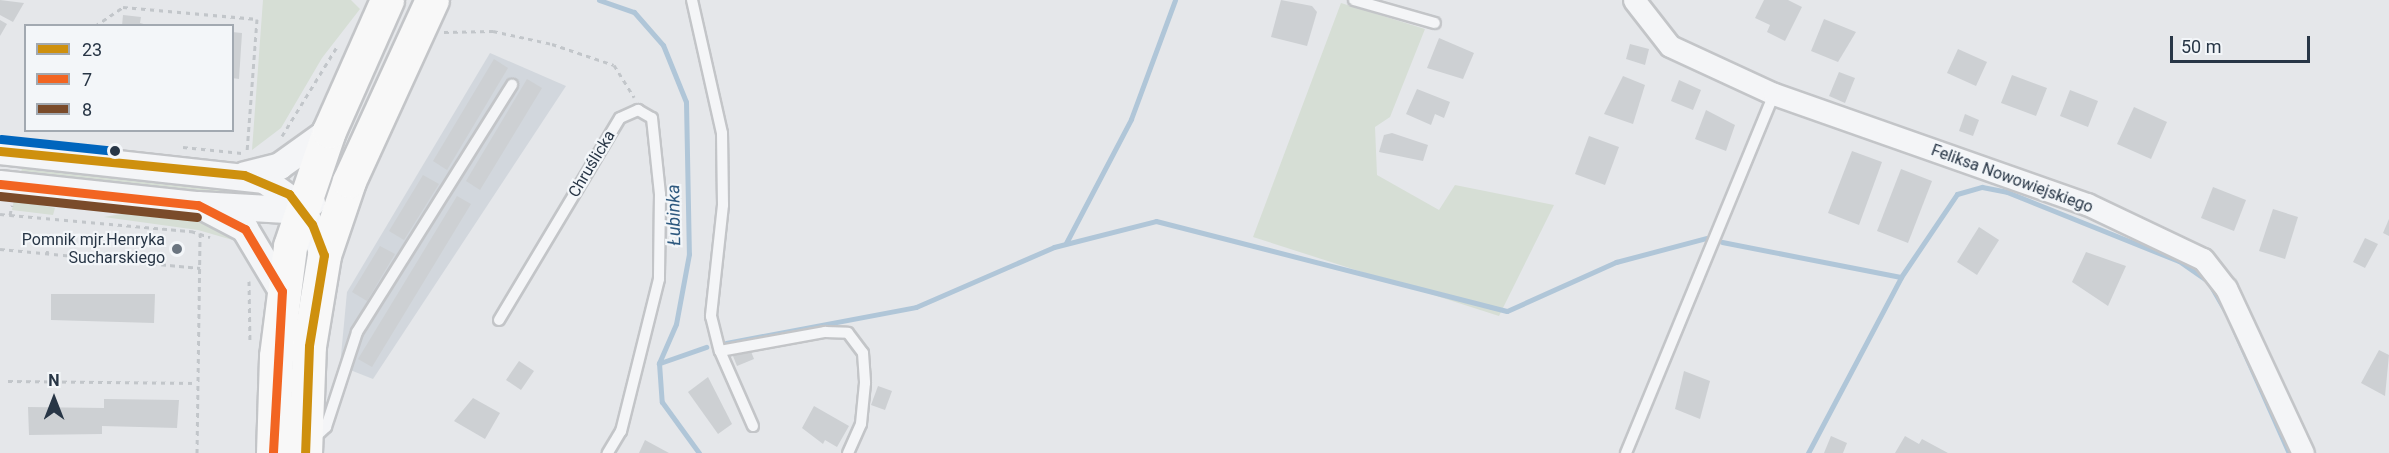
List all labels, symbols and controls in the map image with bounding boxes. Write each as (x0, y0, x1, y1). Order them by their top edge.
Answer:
legend (24, 24, 234, 132)
scale bar (2173, 24, 2312, 62)
text: 50 m (2181, 36, 2221, 57)
text: 23 (82, 39, 102, 60)
text: 7 (82, 69, 92, 90)
text: 8 (82, 99, 92, 120)
street label: Chruślicka (565, 127, 619, 201)
street label: Feliksa Nowowiejskiego (1928, 141, 2096, 217)
unlabelled marker (109, 145, 121, 157)
water label: Łubinka (663, 184, 685, 246)
place label: Pomnik mjr.Henryka Sucharskiego (22, 230, 165, 268)
marker: Pomnik mjr.Henryka Sucharskiego (170, 242, 184, 256)
north arrow (24, 369, 84, 429)
text: N (48, 371, 60, 390)

